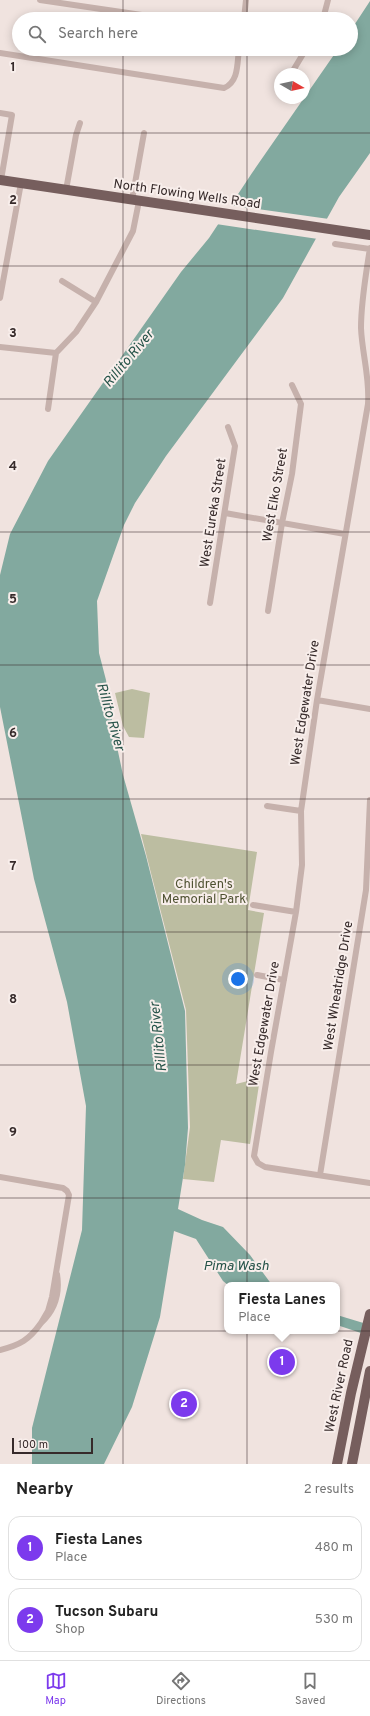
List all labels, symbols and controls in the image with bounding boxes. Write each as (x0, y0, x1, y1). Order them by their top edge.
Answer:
search box (12, 12, 358, 56)
icon: search (26, 23, 48, 45)
text: Search here (58, 25, 138, 44)
text: 1 (10, 60, 16, 76)
north arrow (274, 68, 310, 104)
street label: North Flowing Wells Road (112, 177, 262, 213)
text: 2 (9, 193, 17, 209)
water label: Rillito River (100, 325, 159, 391)
text: 3 (9, 326, 17, 342)
street label: West Elko Street (260, 447, 292, 543)
street label: West Eureka Street (197, 457, 231, 569)
text: 4 (9, 459, 17, 475)
text: 5 (9, 592, 17, 608)
street label: West Edgewater Drive (288, 639, 324, 767)
water label: Rillito River (92, 681, 128, 755)
text: 6 (9, 726, 17, 742)
text: 7 (10, 859, 17, 875)
park label: Children's Memorial Park (162, 877, 246, 908)
street label: West Wheatridge Drive (321, 920, 357, 1052)
street label: West Edgewater Drive (246, 960, 284, 1088)
your location (228, 969, 248, 989)
text: 8 (9, 992, 17, 1008)
water label: Rillito River (147, 1000, 171, 1073)
text: 9 (9, 1125, 17, 1141)
water label: Pima Wash (203, 1258, 269, 1275)
popup (224, 1282, 340, 1334)
text: Fiesta Lanes (238, 1291, 326, 1310)
text: Place (238, 1310, 270, 1326)
street label: West River Road (322, 1338, 358, 1434)
pin: 1 (269, 1347, 295, 1377)
pin: 2 (171, 1389, 197, 1419)
scale bar (12, 1436, 93, 1455)
text: 100 m (18, 1438, 48, 1452)
text: Nearby (16, 1479, 73, 1501)
text: 2 results (304, 1482, 354, 1498)
text: Fiesta Lanes (55, 1531, 143, 1550)
text: 1 (27, 1540, 33, 1556)
text: 480 m (315, 1540, 353, 1556)
text: Place (55, 1550, 87, 1566)
text: Tucson Subaru (55, 1603, 158, 1622)
text: 2 (26, 1612, 34, 1628)
text: 530 m (315, 1612, 353, 1628)
text: Shop (55, 1622, 85, 1638)
tab: Map (45, 1670, 67, 1708)
tab: Directions (156, 1670, 206, 1708)
tab: Saved (295, 1670, 325, 1708)

